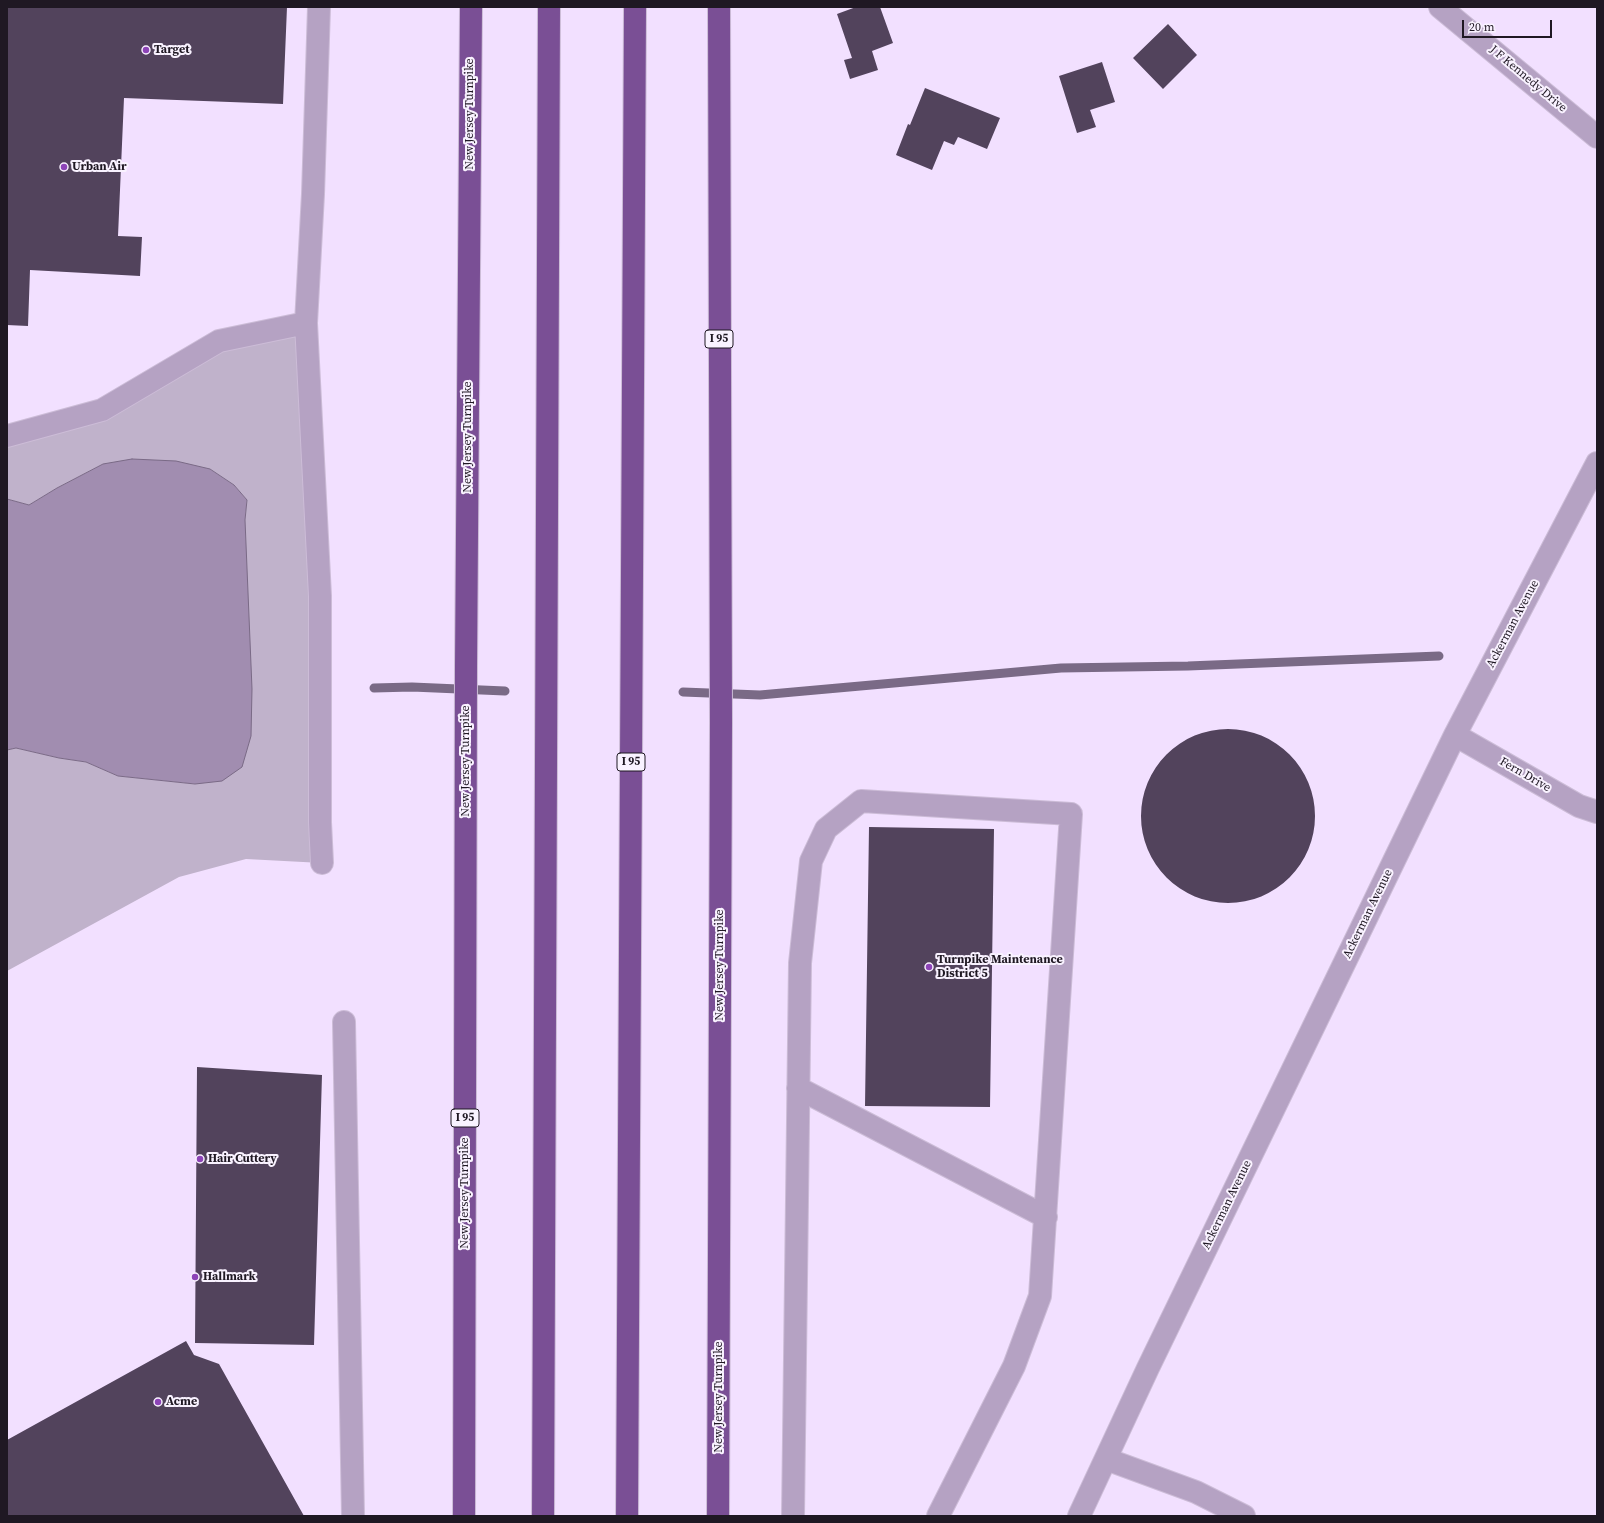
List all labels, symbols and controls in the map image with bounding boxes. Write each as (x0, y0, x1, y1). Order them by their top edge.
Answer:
scale bar (1464, 12, 1554, 38)
text: 20 m (1469, 19, 1495, 35)
place label: Target (154, 43, 189, 57)
street label: J F Kennedy Drive (1487, 43, 1569, 115)
marker: Target (141, 45, 151, 55)
street label: New Jersey Turnpike (463, 58, 477, 170)
place label: Urban Air (72, 160, 127, 174)
marker: Urban Air (59, 162, 69, 172)
road number: I 95 (705, 330, 733, 348)
street label: New Jersey Turnpike (461, 381, 475, 493)
street label: Ackerman Avenue (1484, 578, 1542, 670)
street label: New Jersey Turnpike (459, 705, 473, 817)
road number: I 95 (617, 753, 645, 771)
street label: Fern Drive (1497, 755, 1553, 795)
street label: Ackerman Avenue (1340, 867, 1396, 961)
street label: New Jersey Turnpike (713, 909, 727, 1021)
place label: Turnpike Maintenance District 5 (937, 953, 1063, 981)
marker: Turnpike Maintenance District 5 (924, 962, 934, 972)
road number: I 95 (451, 1109, 479, 1127)
street label: New Jersey Turnpike (458, 1137, 472, 1249)
place label: Hair Cuttery (208, 1152, 277, 1166)
marker: Hair Cuttery (195, 1154, 205, 1164)
street label: Ackerman Avenue (1199, 1158, 1255, 1252)
place label: Hallmark (203, 1270, 256, 1284)
marker: Hallmark (190, 1272, 200, 1282)
street label: New Jersey Turnpike (712, 1341, 726, 1453)
place label: Acme (166, 1395, 197, 1409)
marker: Acme (153, 1397, 163, 1407)

